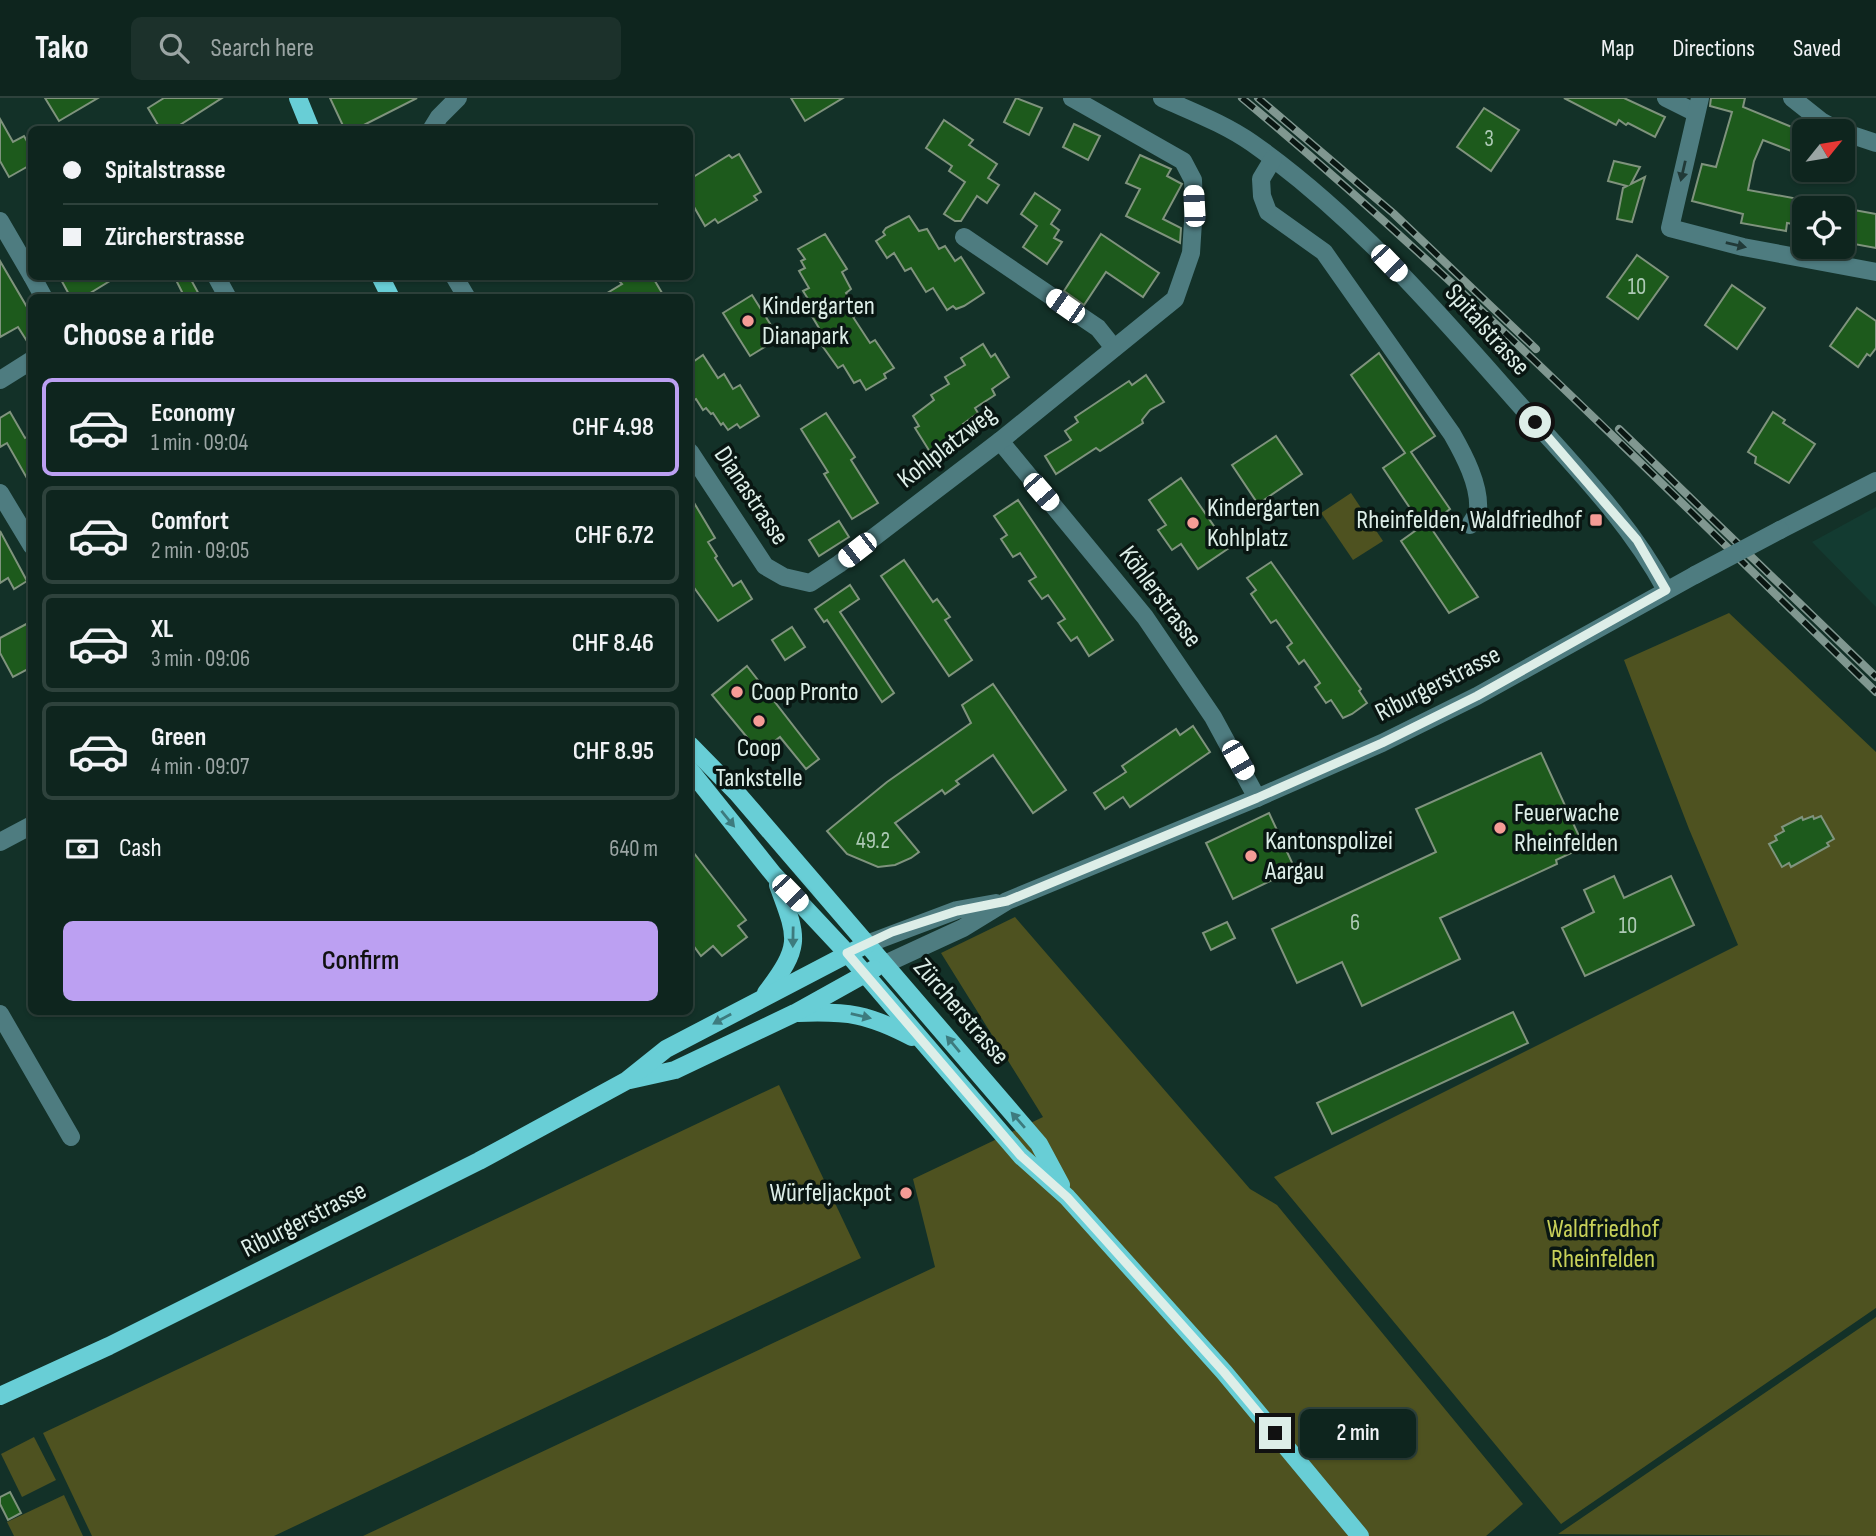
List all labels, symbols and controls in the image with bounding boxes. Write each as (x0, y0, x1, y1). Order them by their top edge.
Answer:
search box (131, 17, 621, 80)
text: Tako (35, 28, 89, 68)
icon: search (155, 29, 193, 67)
text: Search here (211, 33, 314, 64)
text: Map (1601, 34, 1634, 63)
text: Directions (1672, 34, 1755, 63)
text: Saved (1793, 34, 1841, 63)
north arrow (1792, 119, 1855, 182)
map controls (1792, 119, 1855, 259)
house number: 3 (1484, 125, 1494, 153)
text: Spitalstrasse (105, 155, 226, 186)
one-way arrow (1677, 160, 1688, 182)
car (1183, 184, 1206, 228)
button: locate (1792, 196, 1855, 259)
text: Zürcherstrasse (105, 222, 245, 253)
one-way arrow (1725, 239, 1747, 250)
car (1367, 241, 1412, 285)
house number: 10 (1628, 273, 1646, 301)
street label: Spitalstrasse (1438, 278, 1536, 382)
car (1042, 285, 1089, 327)
place label: Kindergarten Dianapark (762, 291, 875, 352)
marker: Kindergarten Dianapark (740, 313, 756, 329)
text: Choose a ride (63, 316, 215, 355)
icon: car (67, 396, 130, 459)
text: Economy (151, 398, 235, 429)
street label: Kohlplatzweg (892, 399, 1002, 495)
route start (1519, 406, 1551, 438)
text: CHF 4.98 (572, 412, 654, 443)
text: 1 min · 09:04 (151, 429, 248, 457)
street label: Dianastrasse (707, 441, 795, 551)
car (1020, 469, 1063, 515)
place label: Kindergarten Kohlplatz (1207, 493, 1320, 554)
icon: car (67, 504, 130, 567)
place label: Rheinfelden, Waldfriedhof (1356, 505, 1582, 536)
text: Comfort (151, 506, 229, 537)
marker: Rheinfelden, Waldfriedhof (1588, 512, 1604, 528)
marker: Kindergarten Kohlplatz (1185, 515, 1201, 531)
text: CHF 6.72 (575, 520, 654, 551)
car (834, 529, 881, 571)
text: 2 min · 09:05 (151, 537, 249, 565)
street label: Köhlerstrasse (1112, 540, 1208, 654)
icon: car (67, 612, 130, 675)
text: XL (151, 614, 173, 645)
text: CHF 8.46 (572, 628, 654, 659)
street label: Riburgerstrasse (1370, 639, 1506, 729)
text: 3 min · 09:06 (151, 645, 250, 673)
place label: Coop Pronto (751, 677, 858, 708)
marker: Coop Pronto (729, 684, 745, 700)
marker: Coop Tankstelle (751, 713, 767, 729)
icon: car (67, 720, 130, 783)
text: Green (151, 722, 206, 753)
place label: Coop Tankstelle (715, 733, 803, 794)
text: CHF 8.95 (573, 736, 654, 767)
car (1219, 737, 1258, 783)
text: 4 min · 09:07 (151, 753, 249, 781)
place label: Feuerwache Rheinfelden (1514, 798, 1619, 859)
one-way arrow (720, 810, 735, 828)
marker: Feuerwache Rheinfelden (1492, 820, 1508, 836)
place label: Kantonspolizei Aargau (1264, 826, 1393, 887)
house number: 49.2 (856, 827, 890, 855)
icon: cash (63, 830, 101, 868)
text: Cash (119, 833, 162, 864)
text: 640 m (609, 835, 658, 863)
marker: Kantonspolizei Aargau (1243, 848, 1259, 864)
car (768, 871, 813, 915)
house number: 6 (1350, 909, 1360, 937)
house number: 10 (1619, 912, 1637, 940)
button: Confirm (63, 921, 658, 1001)
one-way arrow (787, 926, 798, 948)
street label: Zürcherstrasse (906, 953, 1016, 1071)
one-way arrow (850, 1010, 872, 1021)
one-way arrow (712, 1013, 731, 1025)
one-way arrow (945, 1035, 961, 1053)
one-way arrow (1010, 1111, 1026, 1129)
street label: Riburgerstrasse (236, 1175, 372, 1265)
place label: Würfeljackpot (769, 1178, 892, 1209)
marker: Würfeljackpot (898, 1185, 914, 1201)
park label: Waldfriedhof Rheinfelden (1547, 1214, 1660, 1275)
callout: 2 min (1300, 1408, 1415, 1458)
route end (1259, 1417, 1291, 1449)
text: 2 min (1336, 1419, 1380, 1447)

